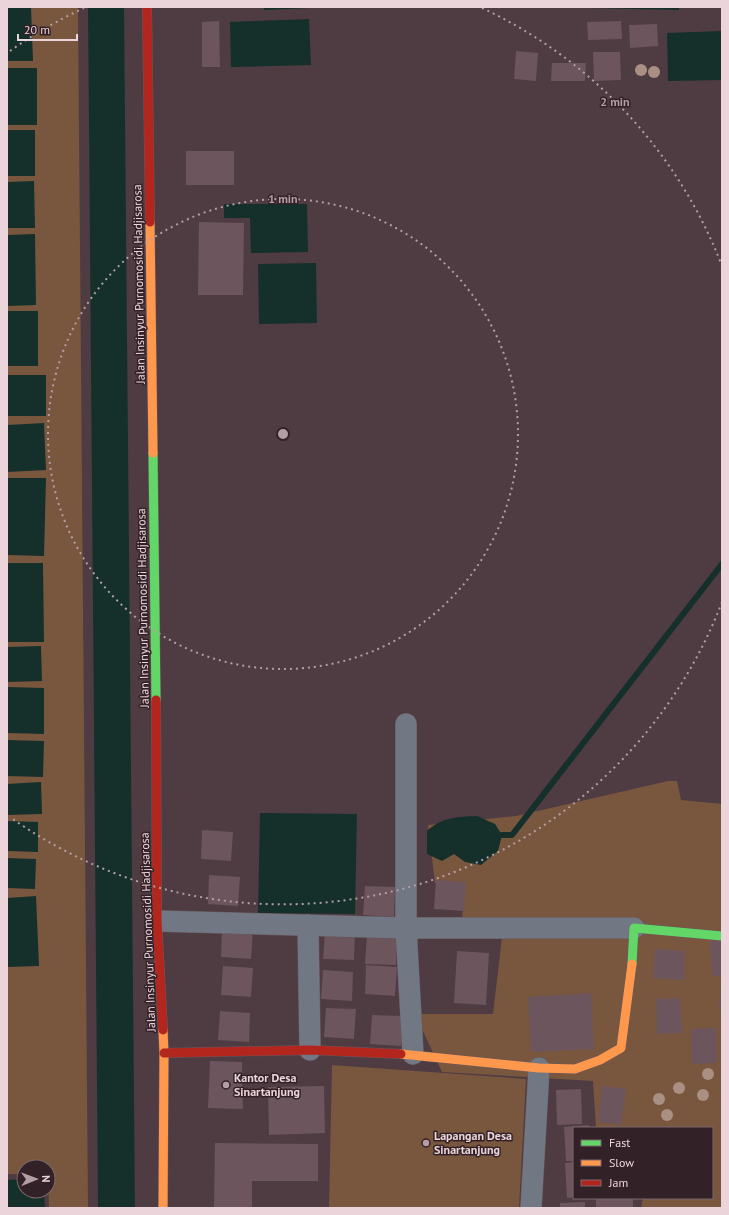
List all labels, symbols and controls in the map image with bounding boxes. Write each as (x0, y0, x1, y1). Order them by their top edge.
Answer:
scale bar (18, 16, 77, 42)
text: 20 m (24, 22, 50, 37)
text: 2 min (600, 94, 630, 109)
street label: Jalan Insinyur Purnomosidi Hadjisarosa (129, 184, 148, 385)
text: 1 min (268, 191, 298, 206)
centre of rings (276, 427, 290, 441)
street label: Jalan Insinyur Purnomosidi Hadjisarosa (133, 508, 152, 709)
street label: Jalan Insinyur Purnomosidi Hadjisarosa (137, 832, 159, 1033)
place label: Kantor Desa Sinartanjung (234, 1070, 300, 1099)
marker: Kantor Desa Sinartanjung (221, 1080, 231, 1090)
legend (573, 1127, 713, 1199)
place label: Lapangan Desa Sinartanjung (434, 1128, 512, 1157)
text: Fast (609, 1135, 630, 1150)
marker: Lapangan Desa Sinartanjung (421, 1138, 431, 1148)
text: Slow (609, 1155, 634, 1170)
north arrow (16, 1159, 56, 1199)
text: N (39, 1175, 53, 1183)
text: Jam (608, 1175, 628, 1190)

